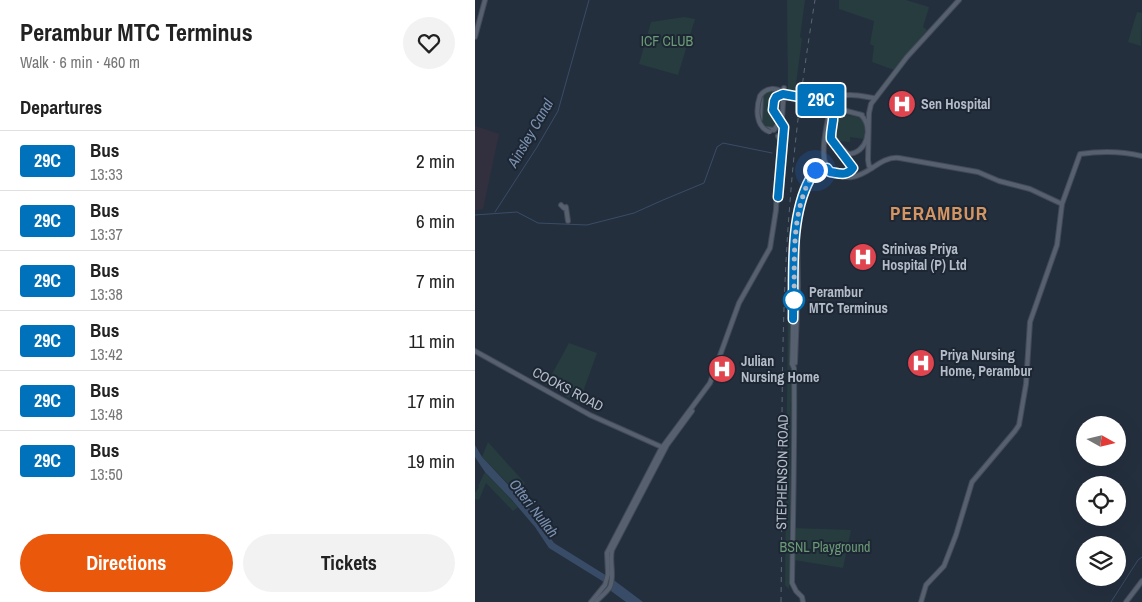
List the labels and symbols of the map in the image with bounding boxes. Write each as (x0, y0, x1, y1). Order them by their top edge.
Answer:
park label: ICF CLUB (641, 32, 693, 50)
line badge: 29C (792, 84, 850, 116)
hospital icon: Sen Hospital (887, 89, 917, 119)
water label: Ainsley Canal (501, 95, 558, 172)
place label: Sen Hospital (921, 95, 991, 113)
your location (803, 158, 828, 183)
district label: PERAMBUR (890, 200, 988, 226)
place label: Srinivas Priya Hospital (P) Ltd (882, 240, 967, 274)
hospital icon: Srinivas Priya Hospital (P) Ltd (848, 242, 878, 272)
place label: Perambur MTC Terminus (809, 283, 888, 317)
marker: Perambur MTC Terminus (783, 289, 805, 311)
place label: Priya Nursing Home, Perambur (940, 346, 1032, 380)
hospital icon: Priya Nursing Home, Perambur (906, 348, 936, 378)
place label: Julian Nursing Home (741, 352, 819, 386)
hospital icon: Julian Nursing Home (707, 354, 737, 384)
street label: COOKS ROAD (529, 363, 607, 415)
street label: STEPHENSON ROAD (772, 414, 792, 530)
north arrow (1076, 416, 1126, 466)
water label: Otteri Nullah (504, 474, 564, 542)
park label: BSNL Playground (780, 538, 870, 556)

